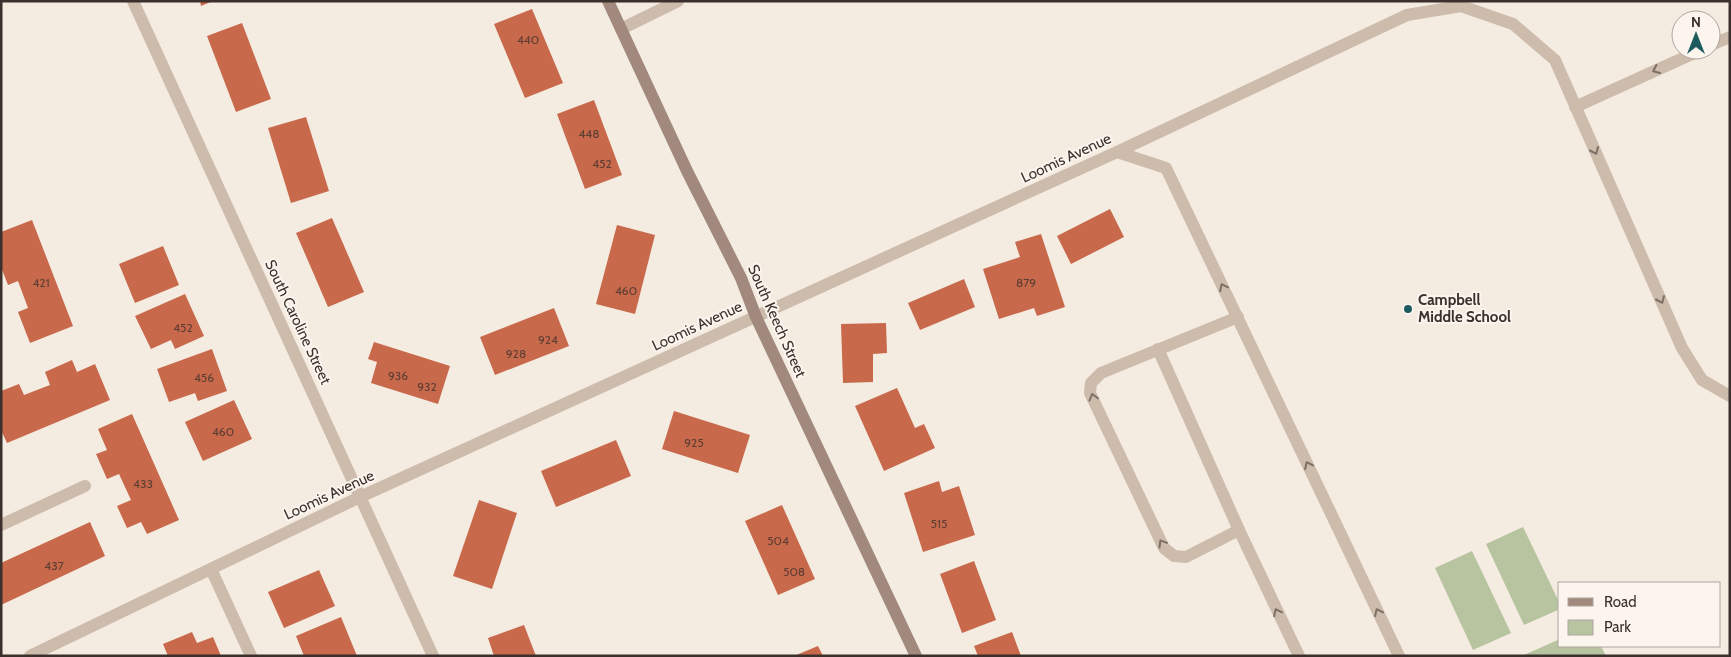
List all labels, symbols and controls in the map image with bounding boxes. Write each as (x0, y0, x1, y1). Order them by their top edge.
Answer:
north arrow (1671, 10, 1721, 60)
text: N (1691, 13, 1701, 31)
house number: 440 (517, 32, 539, 47)
one-way arrow (1652, 64, 1661, 75)
house number: 448 (578, 126, 600, 141)
street label: Loomis Avenue (1018, 129, 1114, 187)
one-way arrow (1589, 146, 1599, 155)
house number: 452 (592, 156, 612, 171)
street label: South Caroline Street (261, 257, 335, 387)
street label: South Keech Street (744, 262, 810, 380)
house number: 421 (32, 275, 50, 290)
house number: 879 (1016, 275, 1036, 290)
house number: 460 (615, 283, 637, 298)
one-way arrow (1219, 283, 1229, 292)
place label: Campbell Middle School (1418, 291, 1511, 326)
one-way arrow (1655, 295, 1665, 304)
street label: Loomis Avenue (649, 297, 745, 355)
marker: Campbell Middle School (1402, 303, 1414, 315)
house number: 452 (173, 320, 193, 335)
house number: 924 (538, 332, 558, 347)
house number: 928 (506, 346, 526, 361)
house number: 936 (388, 368, 408, 383)
house number: 456 (194, 370, 214, 385)
house number: 932 (417, 379, 437, 394)
one-way arrow (1088, 393, 1098, 401)
house number: 460 (212, 424, 234, 439)
house number: 925 (684, 435, 704, 450)
one-way arrow (1304, 461, 1314, 470)
street label: Loomis Avenue (281, 466, 377, 524)
house number: 433 (133, 476, 153, 491)
house number: 515 (931, 516, 947, 531)
house number: 504 (767, 533, 789, 548)
one-way arrow (1158, 539, 1168, 548)
house number: 437 (44, 558, 64, 573)
house number: 508 (783, 564, 805, 579)
legend (1558, 582, 1721, 647)
text: Road (1604, 593, 1637, 611)
one-way arrow (1273, 608, 1284, 617)
one-way arrow (1373, 608, 1384, 617)
text: Park (1604, 618, 1631, 636)

